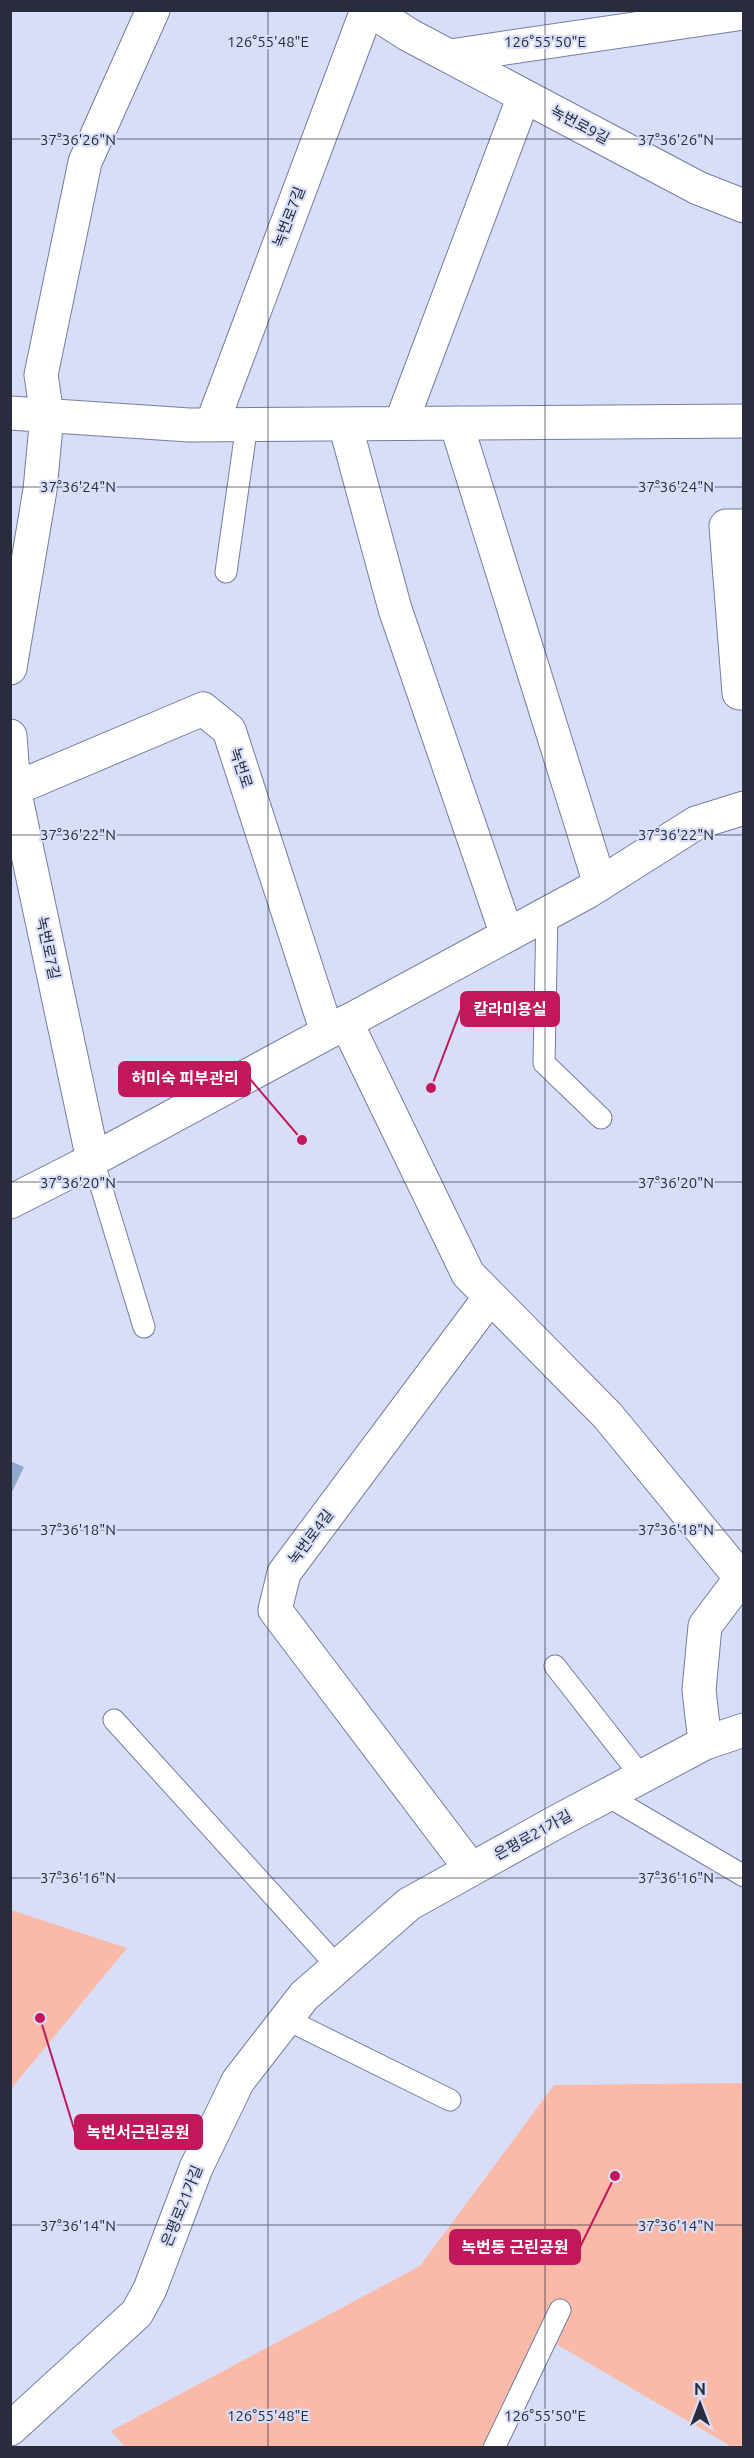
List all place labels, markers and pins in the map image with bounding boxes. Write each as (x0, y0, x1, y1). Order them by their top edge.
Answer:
callout: 칼라미용실 (461, 992, 559, 1026)
callout: 허미숙 피부관리 (119, 1062, 250, 1096)
callout: 녹번서근린공원 (75, 2115, 202, 2149)
callout: 녹번동 근린공원 (450, 2230, 580, 2264)

